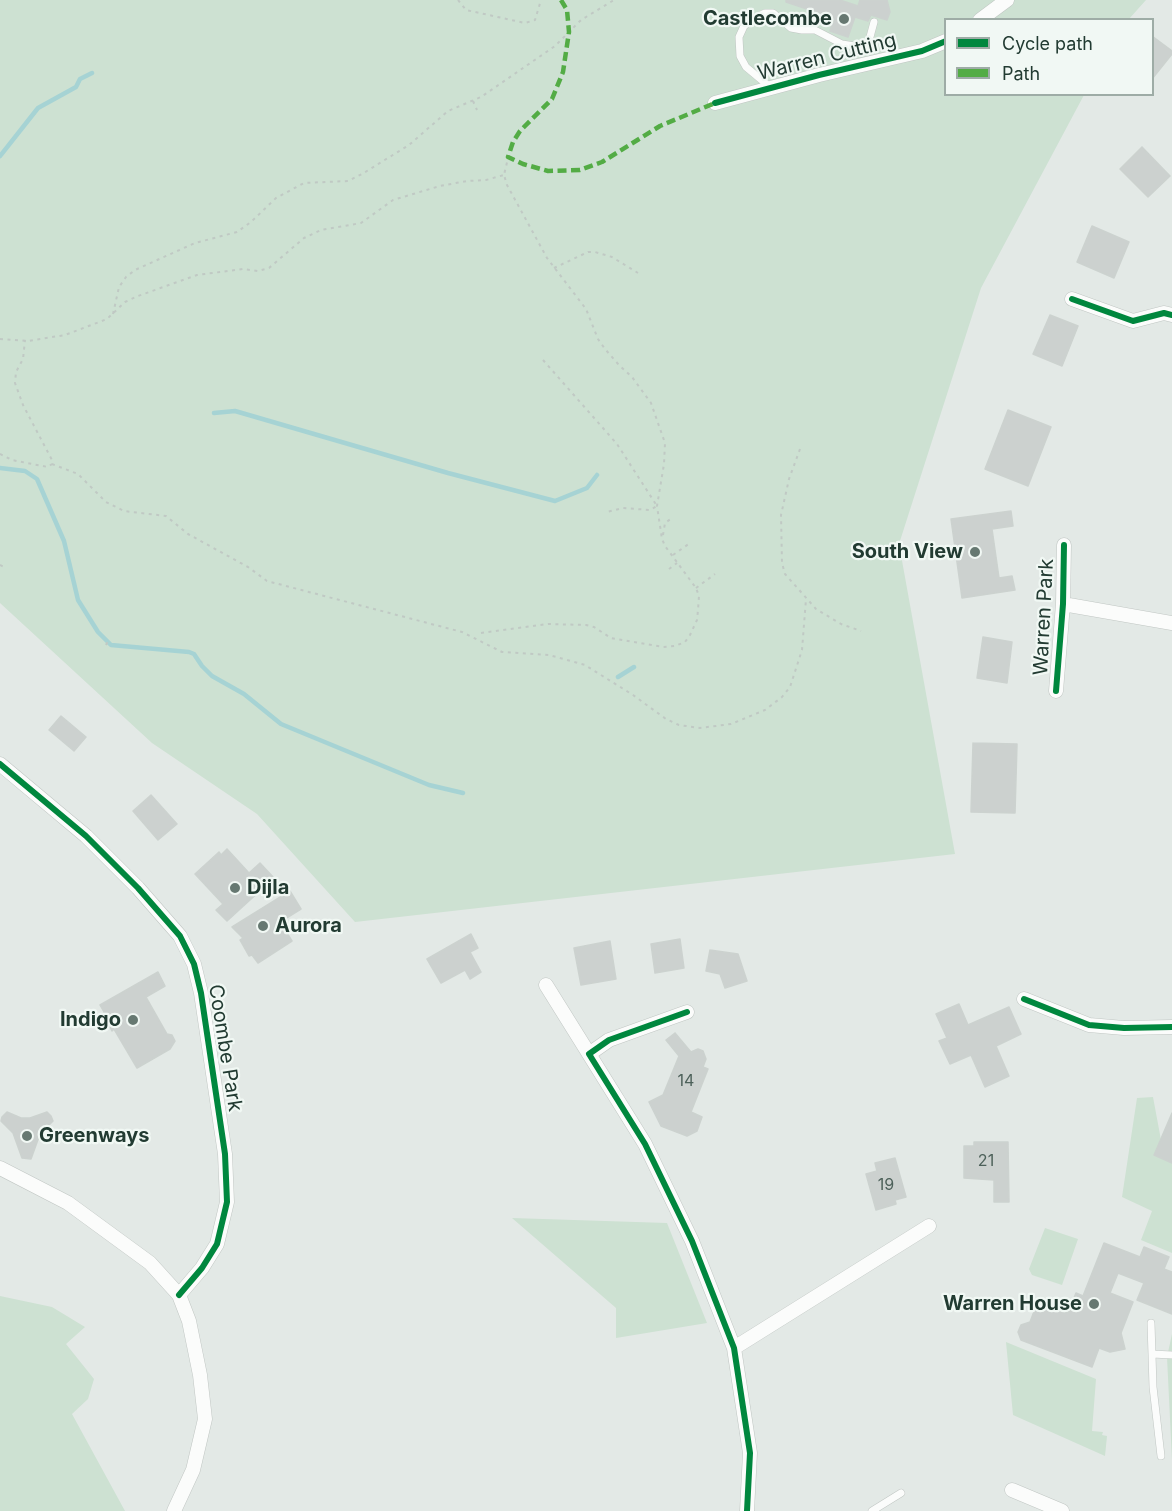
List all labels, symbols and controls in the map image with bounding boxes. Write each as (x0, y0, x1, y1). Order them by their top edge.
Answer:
place label: Castlecombe (703, 7, 832, 31)
marker: Castlecombe (837, 12, 851, 26)
legend (944, 18, 1154, 96)
street label: Warren Cutting (755, 28, 899, 86)
text: Cycle path (1002, 33, 1093, 54)
text: Path (1002, 63, 1040, 84)
place label: South View (852, 540, 963, 564)
marker: South View (968, 545, 982, 559)
street label: Warren Park (1029, 558, 1059, 676)
place label: Dijla (247, 876, 289, 900)
marker: Dijla (228, 881, 242, 895)
place label: Aurora (275, 914, 342, 938)
marker: Aurora (256, 919, 270, 933)
street label: Coombe Park (203, 983, 247, 1113)
place label: Indigo (60, 1008, 121, 1032)
marker: Indigo (126, 1013, 140, 1027)
house number: 14 (678, 1071, 694, 1091)
place label: Greenways (39, 1124, 149, 1148)
marker: Greenways (20, 1129, 34, 1143)
house number: 21 (978, 1151, 994, 1171)
house number: 19 (878, 1175, 894, 1195)
place label: Warren House (943, 1292, 1082, 1316)
marker: Warren House (1087, 1297, 1101, 1311)

